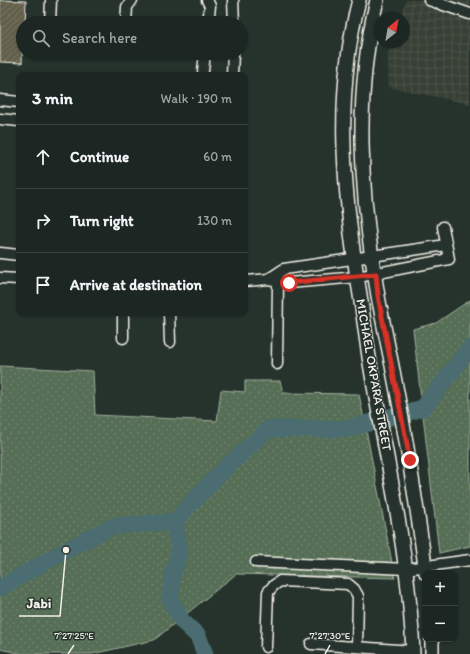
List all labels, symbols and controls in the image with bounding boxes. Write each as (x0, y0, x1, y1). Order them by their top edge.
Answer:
north arrow (374, 12, 410, 48)
search box (16, 16, 248, 60)
icon: search (30, 27, 52, 49)
text: Search here (62, 29, 137, 47)
text: 3 min (32, 88, 73, 108)
text: Walk · 190 m (161, 91, 232, 106)
icon: ahead (32, 146, 54, 168)
text: Continue (70, 148, 129, 166)
text: 60 m (203, 149, 232, 164)
icon: right (32, 210, 54, 232)
text: Turn right (70, 212, 134, 230)
text: 130 m (197, 213, 232, 228)
icon: arrive (32, 274, 54, 296)
route start (280, 274, 298, 292)
text: Arrive at destination (70, 276, 202, 294)
street label: MICHAEL OKPARA STREET (353, 298, 395, 453)
route end (401, 451, 419, 469)
map controls (422, 570, 458, 642)
button: + (422, 570, 458, 606)
callout: Jabi (19, 590, 60, 616)
text: Jabi (26, 595, 51, 612)
button: − (422, 606, 458, 642)
text: 7°27'25"E (54, 629, 94, 642)
text: 7°27'30"E (310, 629, 351, 642)

